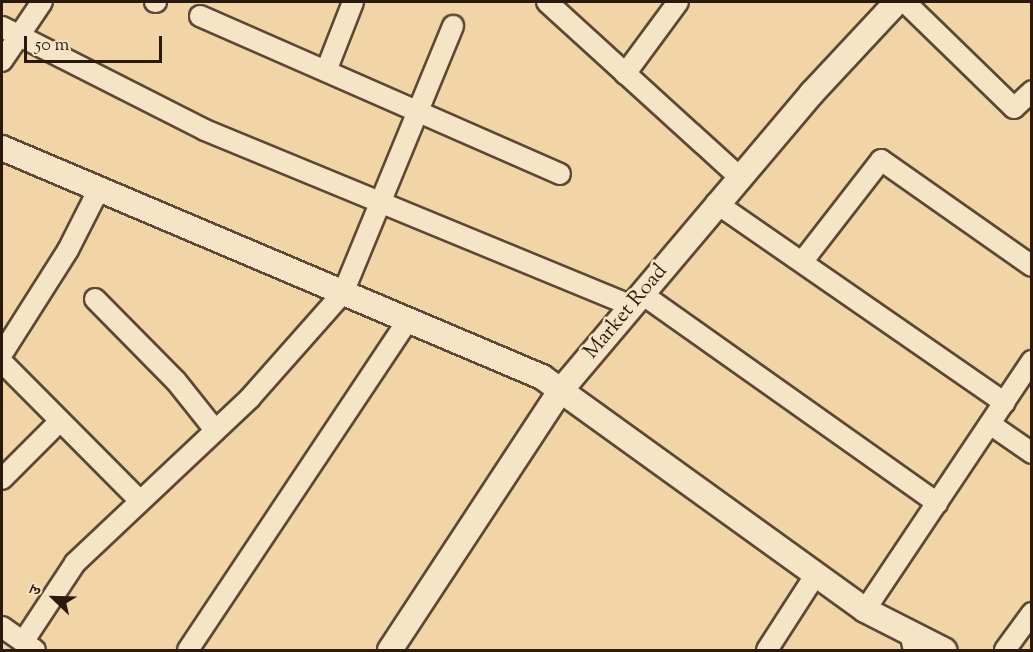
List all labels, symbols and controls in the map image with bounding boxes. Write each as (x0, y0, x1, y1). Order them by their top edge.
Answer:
scale bar (27, 24, 165, 62)
text: 50 m (35, 33, 69, 59)
street label: Market Road (579, 259, 673, 365)
north arrow (24, 568, 84, 628)
text: उ (25, 583, 49, 599)

